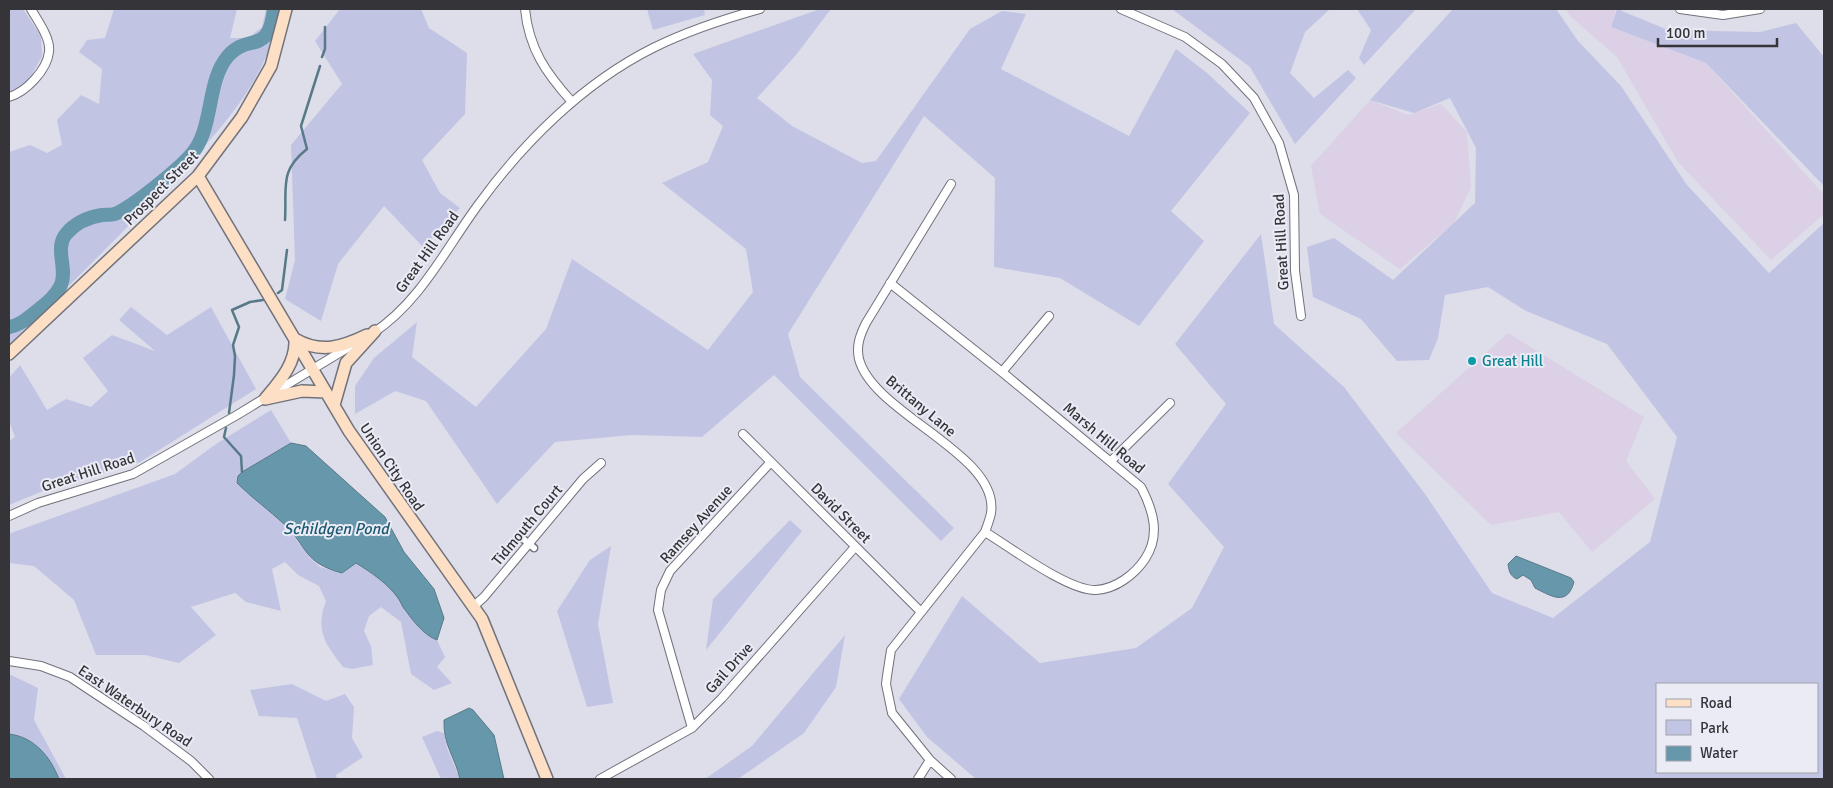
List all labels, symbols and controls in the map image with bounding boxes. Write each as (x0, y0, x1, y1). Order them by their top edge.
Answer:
scale bar (1658, 15, 1777, 47)
text: 100 m (1666, 24, 1706, 42)
street label: Prospect Street (120, 147, 202, 229)
street label: Great Hill Road (1269, 193, 1293, 291)
street label: Great Hill Road (391, 208, 463, 296)
place label: Great Hill (1482, 352, 1543, 370)
marker: Great Hill (1466, 355, 1478, 367)
street label: Brittany Lane (882, 371, 960, 441)
street label: Marsh Hill Road (1059, 398, 1149, 478)
street label: Union City Road (356, 420, 428, 514)
street label: Great Hill Road (39, 448, 137, 495)
street label: David Street (807, 479, 875, 547)
street label: Tidmouth Court (488, 481, 566, 569)
street label: Ramsey Avenue (656, 481, 736, 567)
water label: Schildgen Pond (283, 519, 391, 539)
street label: Gail Drive (701, 639, 757, 697)
street label: East Waterbury Road (75, 661, 195, 751)
legend (1656, 683, 1818, 773)
text: Road (1700, 694, 1732, 712)
text: Park (1700, 719, 1729, 737)
text: Water (1700, 744, 1738, 762)

